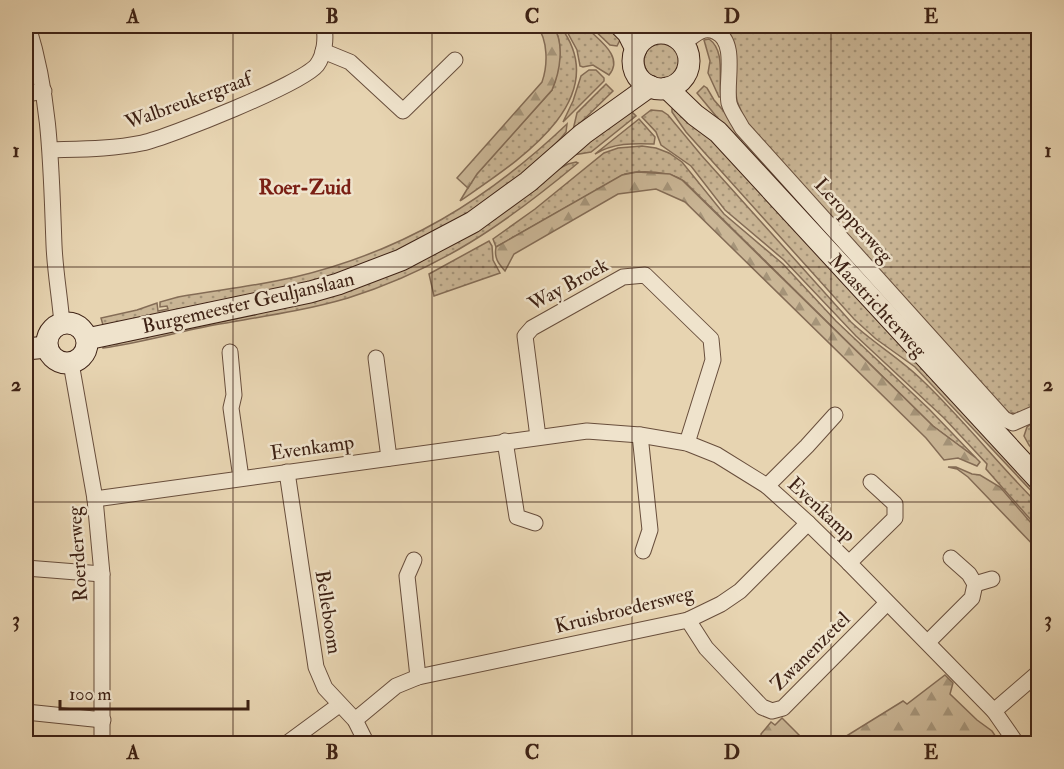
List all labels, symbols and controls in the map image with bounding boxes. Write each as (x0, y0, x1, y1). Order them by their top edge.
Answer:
text: A (126, 4, 140, 29)
text: B (325, 4, 339, 29)
text: C (525, 4, 539, 29)
text: D (724, 4, 740, 29)
text: E (924, 4, 939, 29)
street label: Walbreukergraaf (121, 65, 258, 135)
text: 1 (12, 138, 20, 163)
text: 1 (1044, 138, 1052, 163)
street label: Leropperweg (808, 172, 899, 270)
district label: Roer-Zuid (259, 174, 352, 201)
street label: Maastrichterweg (823, 248, 933, 363)
street label: Way Broek (523, 252, 613, 317)
street label: Burgemeester Geuljanslaan (140, 266, 357, 339)
text: 2 (11, 372, 21, 397)
text: 2 (1043, 372, 1053, 397)
street label: Evenkamp (269, 429, 356, 467)
street label: Evenkamp (782, 471, 861, 548)
street label: Roerderweg (62, 504, 93, 602)
street label: Belleboom (310, 568, 348, 656)
street label: Kruisbroedersweg (552, 580, 697, 639)
street label: Zwanenzetel (765, 606, 855, 696)
text: 3 (12, 607, 20, 632)
text: 3 (1044, 607, 1052, 632)
scale bar (60, 673, 248, 711)
text: 100 m (69, 683, 112, 706)
text: A (126, 740, 140, 765)
text: B (325, 740, 339, 765)
text: C (525, 740, 539, 765)
text: D (724, 740, 740, 765)
text: E (924, 740, 939, 765)

